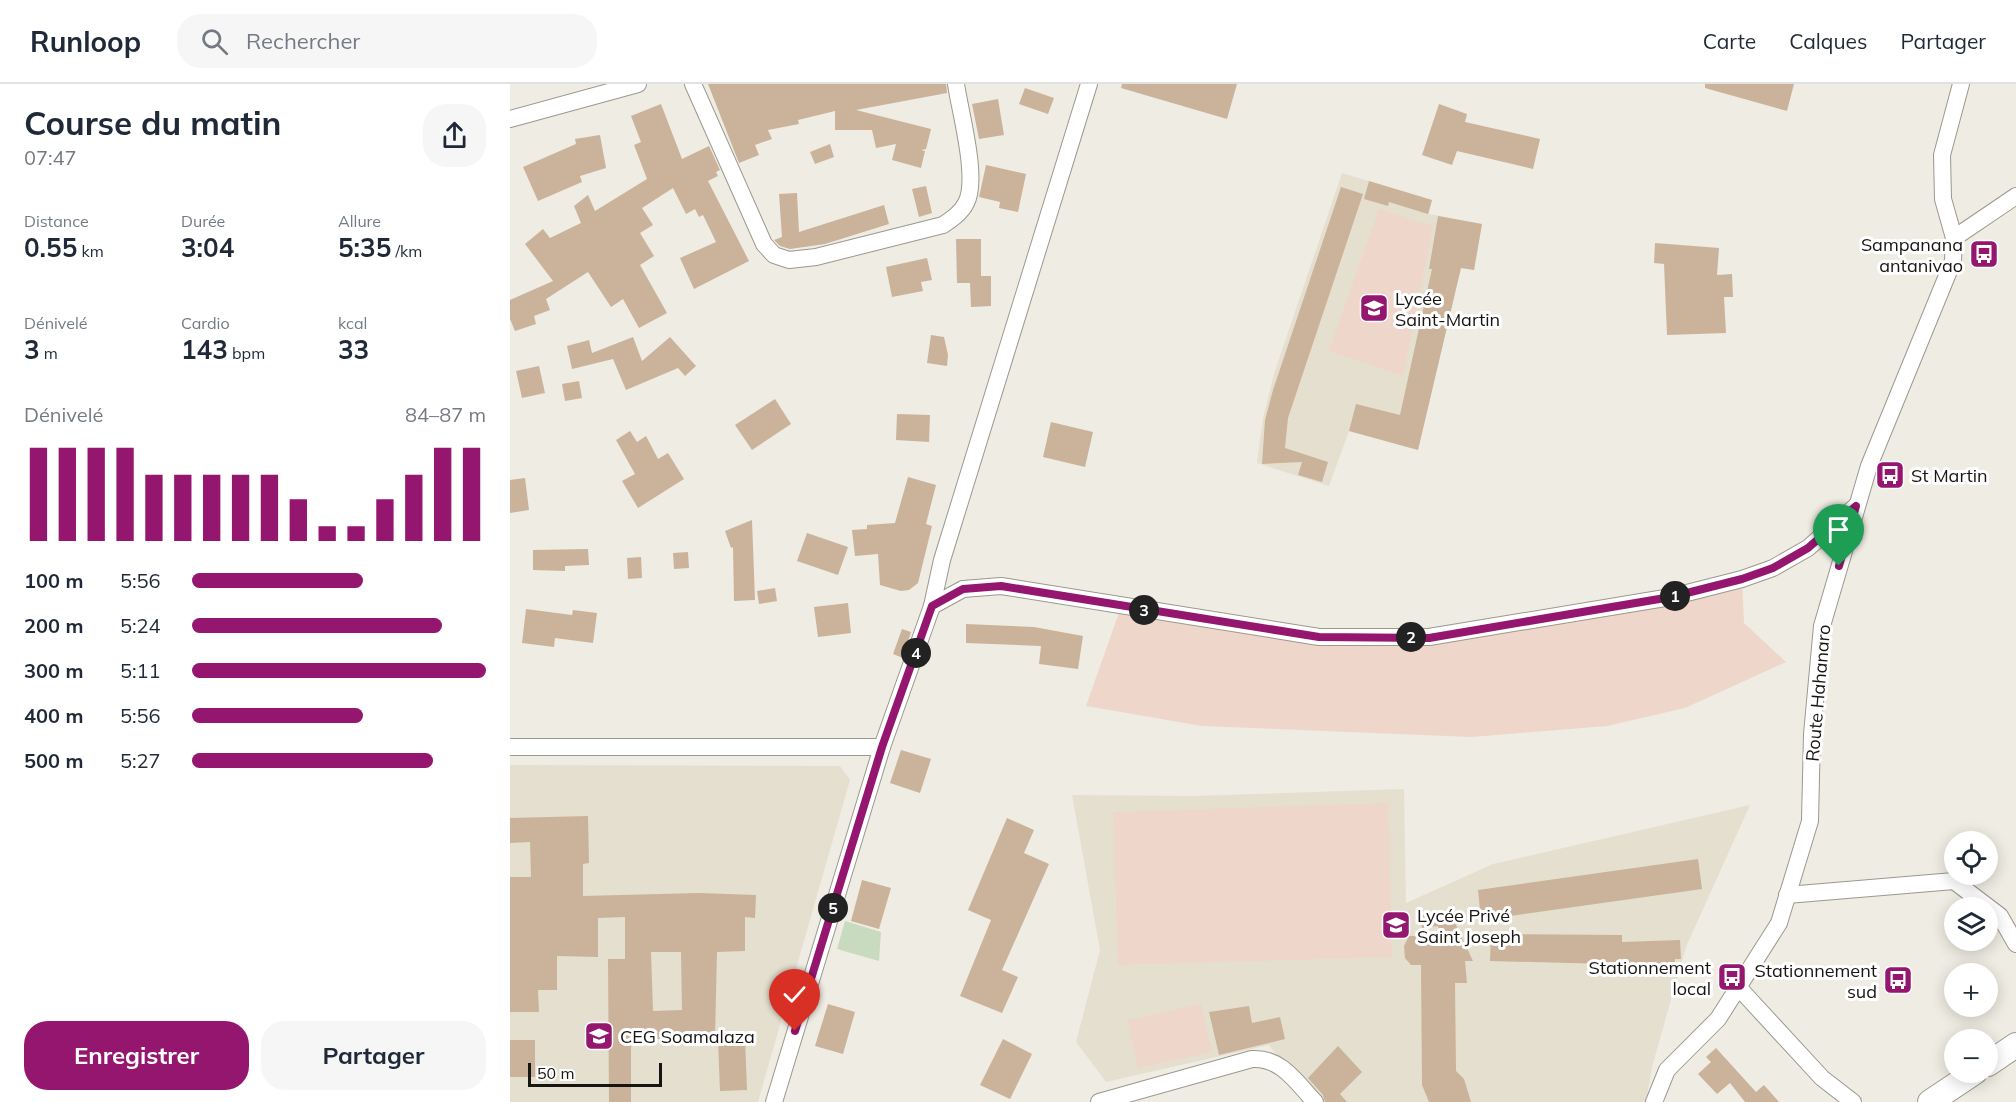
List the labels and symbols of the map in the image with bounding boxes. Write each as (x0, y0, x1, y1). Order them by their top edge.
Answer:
place label: Sampanana antanivao (1861, 233, 1963, 277)
bus stop icon: Sampanana antanivao (1968, 238, 2000, 270)
place label: Lycée Saint-Martin (1395, 287, 1500, 331)
school or university icon: Lycée Saint-Martin (1358, 292, 1390, 324)
bus stop icon: St Martin (1874, 459, 1906, 491)
place label: St Martin (1911, 464, 1988, 487)
pin (1813, 504, 1864, 566)
pin: 1 (1660, 581, 1690, 611)
pin: 3 (1129, 595, 1159, 625)
pin: 2 (1396, 622, 1426, 652)
street label: Route Hahanaro (1801, 623, 1835, 763)
pin: 4 (901, 638, 931, 668)
pin: 5 (818, 893, 848, 923)
place label: Lycée Privé Saint Joseph (1417, 904, 1521, 948)
school or university icon: Lycée Privé Saint Joseph (1380, 909, 1412, 941)
place label: Stationnement local (1589, 956, 1711, 1000)
place label: Stationnement sud (1755, 959, 1877, 1003)
bus stop icon: Stationnement local (1716, 961, 1748, 993)
bus stop icon: Stationnement sud (1882, 964, 1914, 996)
pin (769, 969, 820, 1031)
school or university icon: CEG Soamalaza (583, 1020, 615, 1052)
place label: CEG Soamalaza (620, 1025, 755, 1048)
scale bar (528, 1060, 662, 1088)

